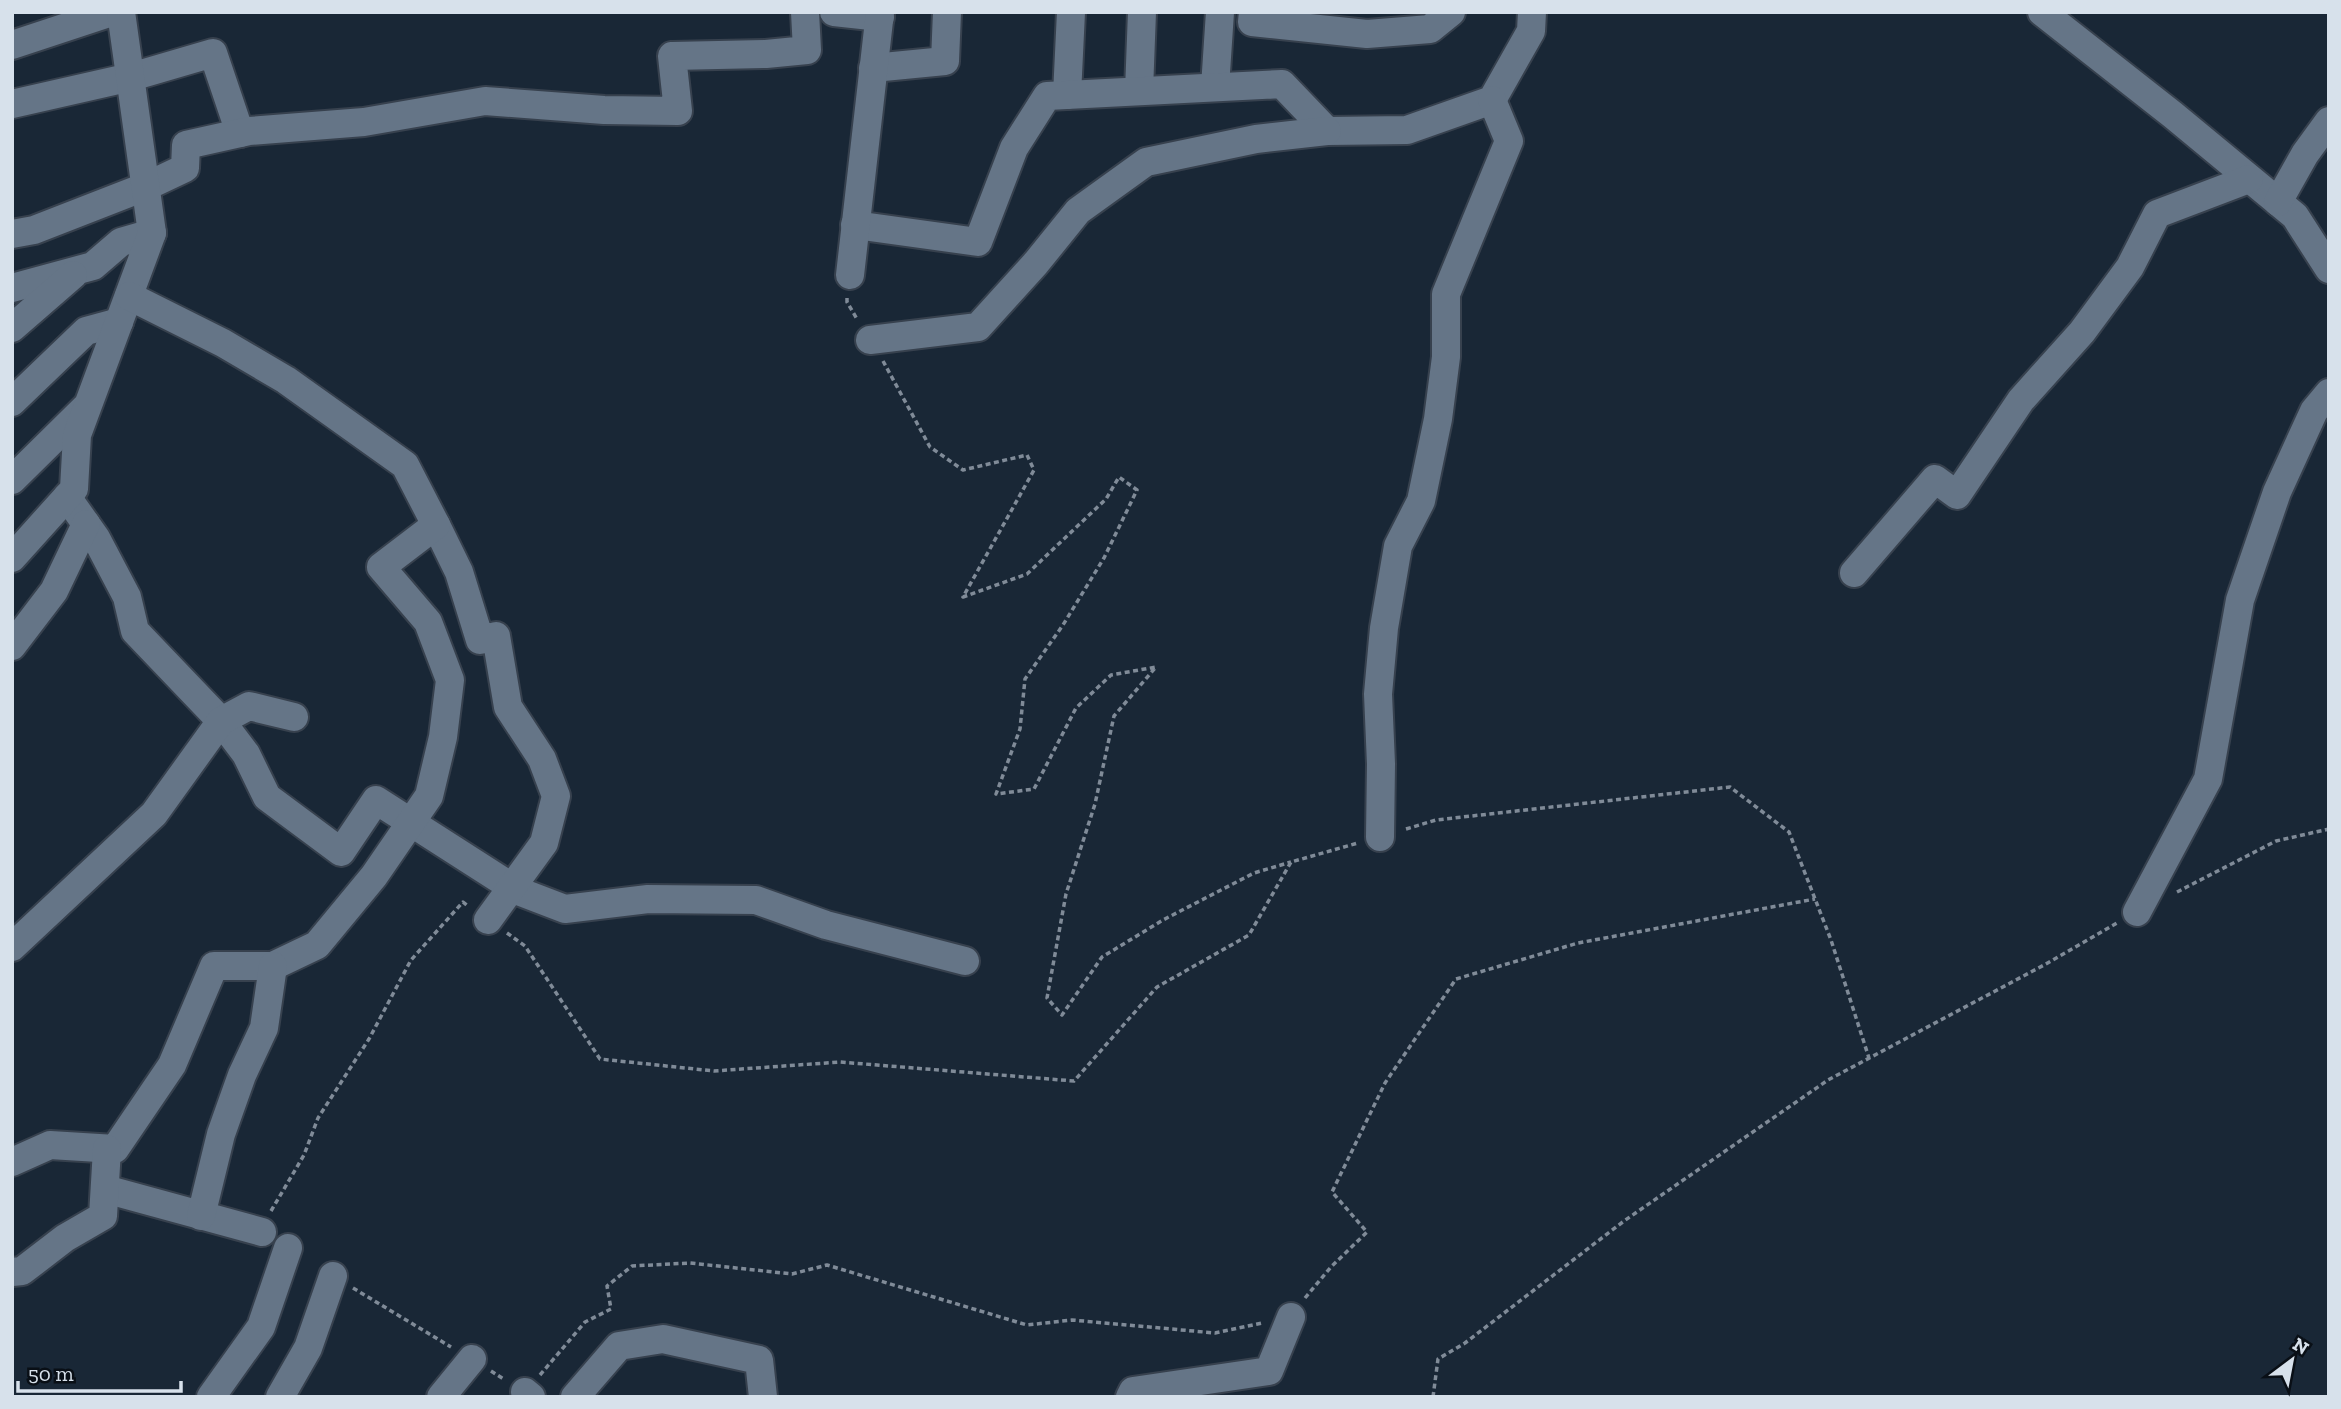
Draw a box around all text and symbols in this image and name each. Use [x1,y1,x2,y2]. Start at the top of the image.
north arrow [2257,1325,2327,1395]
text: N [2289,1332,2313,1360]
scale bar [18,1350,180,1394]
text: 50 m [28,1361,74,1386]

